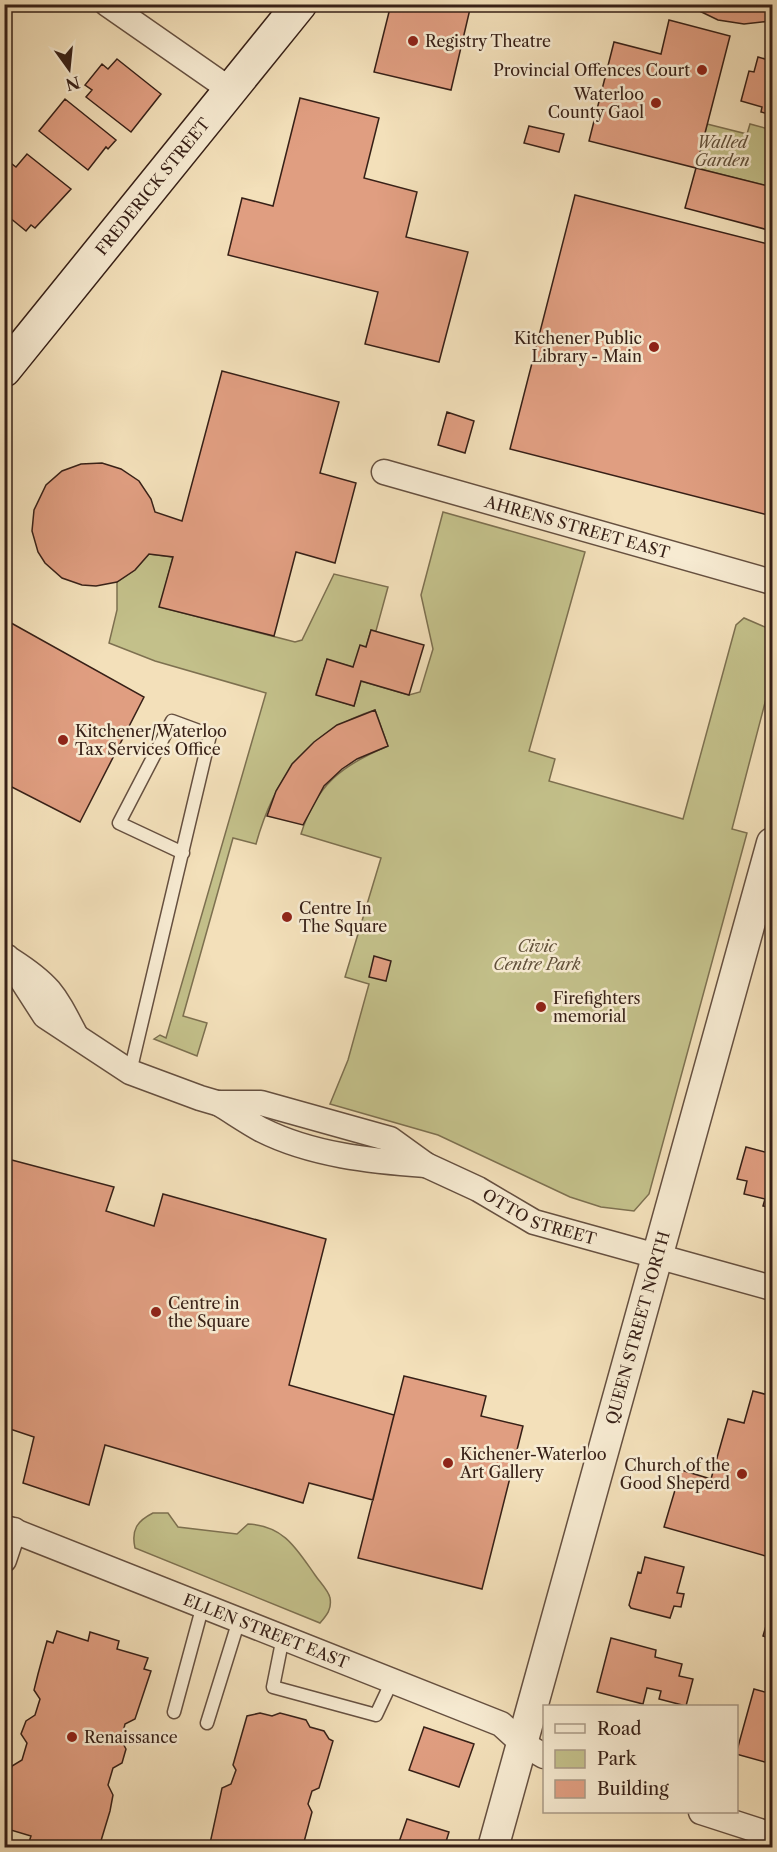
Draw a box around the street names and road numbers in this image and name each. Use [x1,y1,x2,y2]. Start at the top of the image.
street label: FREDERICK STREET [91,114,214,259]
street label: AHRENS STREET EAST [482,491,672,563]
street label: OTTO STREET [479,1184,598,1249]
street label: QUEEN STREET NORTH [601,1229,674,1427]
street label: ELLEN STREET EAST [181,1589,352,1673]

